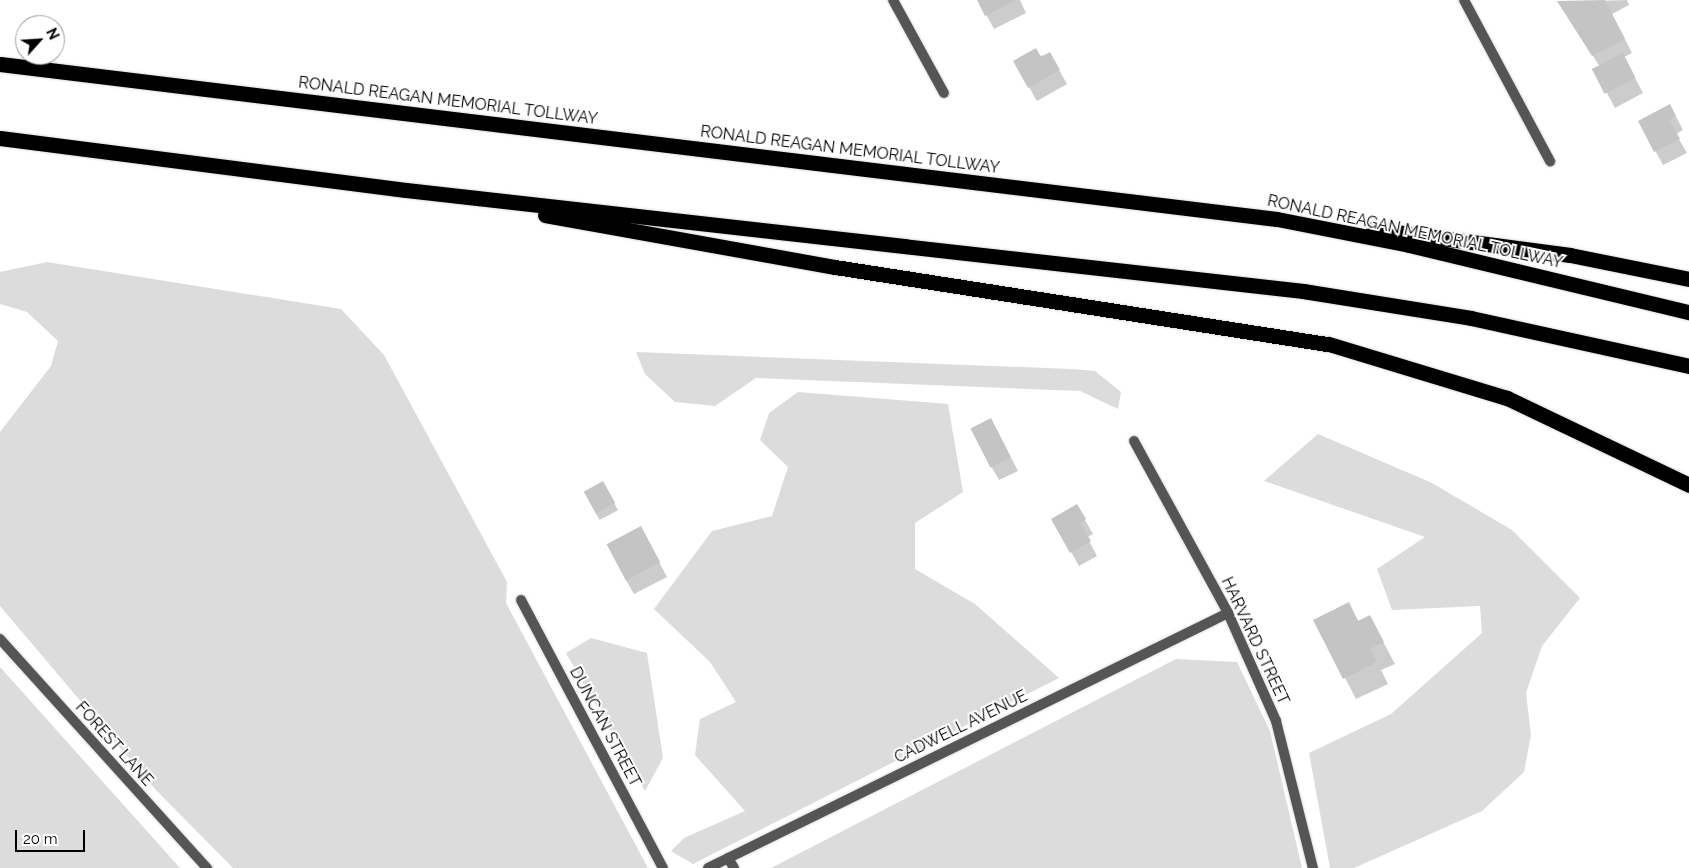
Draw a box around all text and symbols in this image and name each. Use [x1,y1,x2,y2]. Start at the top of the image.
north arrow [15,15,65,65]
text: N [43,26,62,42]
street label: RONALD REAGAN MEMORIAL TOLLWAY [297,73,599,129]
street label: RONALD REAGAN MEMORIAL TOLLWAY [699,122,1001,178]
street label: RONALD REAGAN MEMORIAL TOLLWAY [1265,191,1565,273]
street label: HARVARD STREET [1217,574,1293,708]
street label: DUNCAN STREET [565,664,645,790]
street label: CADWELL AVENUE [891,686,1031,768]
street label: FOREST LANE [71,698,157,790]
scale bar [18,820,88,852]
text: 20 m [23,830,58,848]

